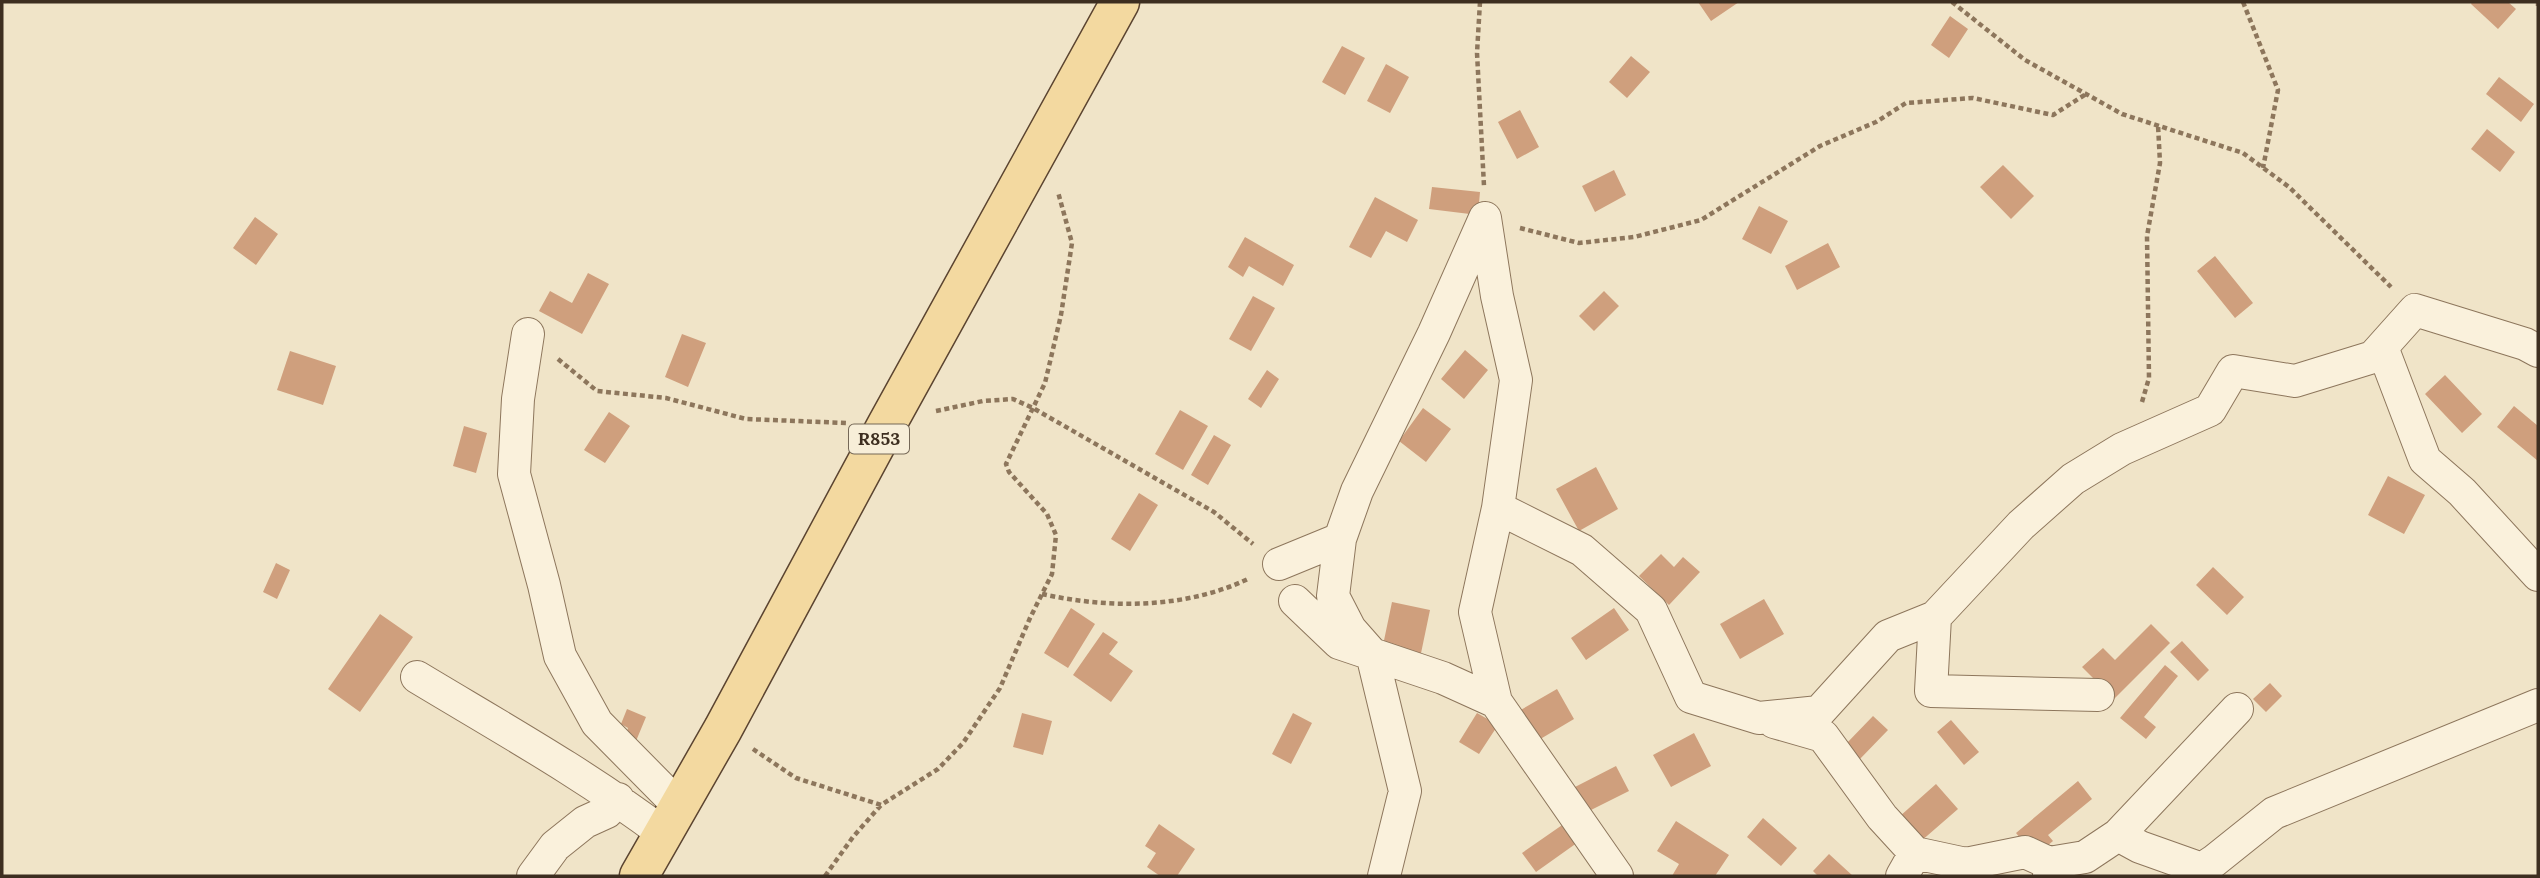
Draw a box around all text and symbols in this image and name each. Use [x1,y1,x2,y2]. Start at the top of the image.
road number: R853 [849,424,909,454]

